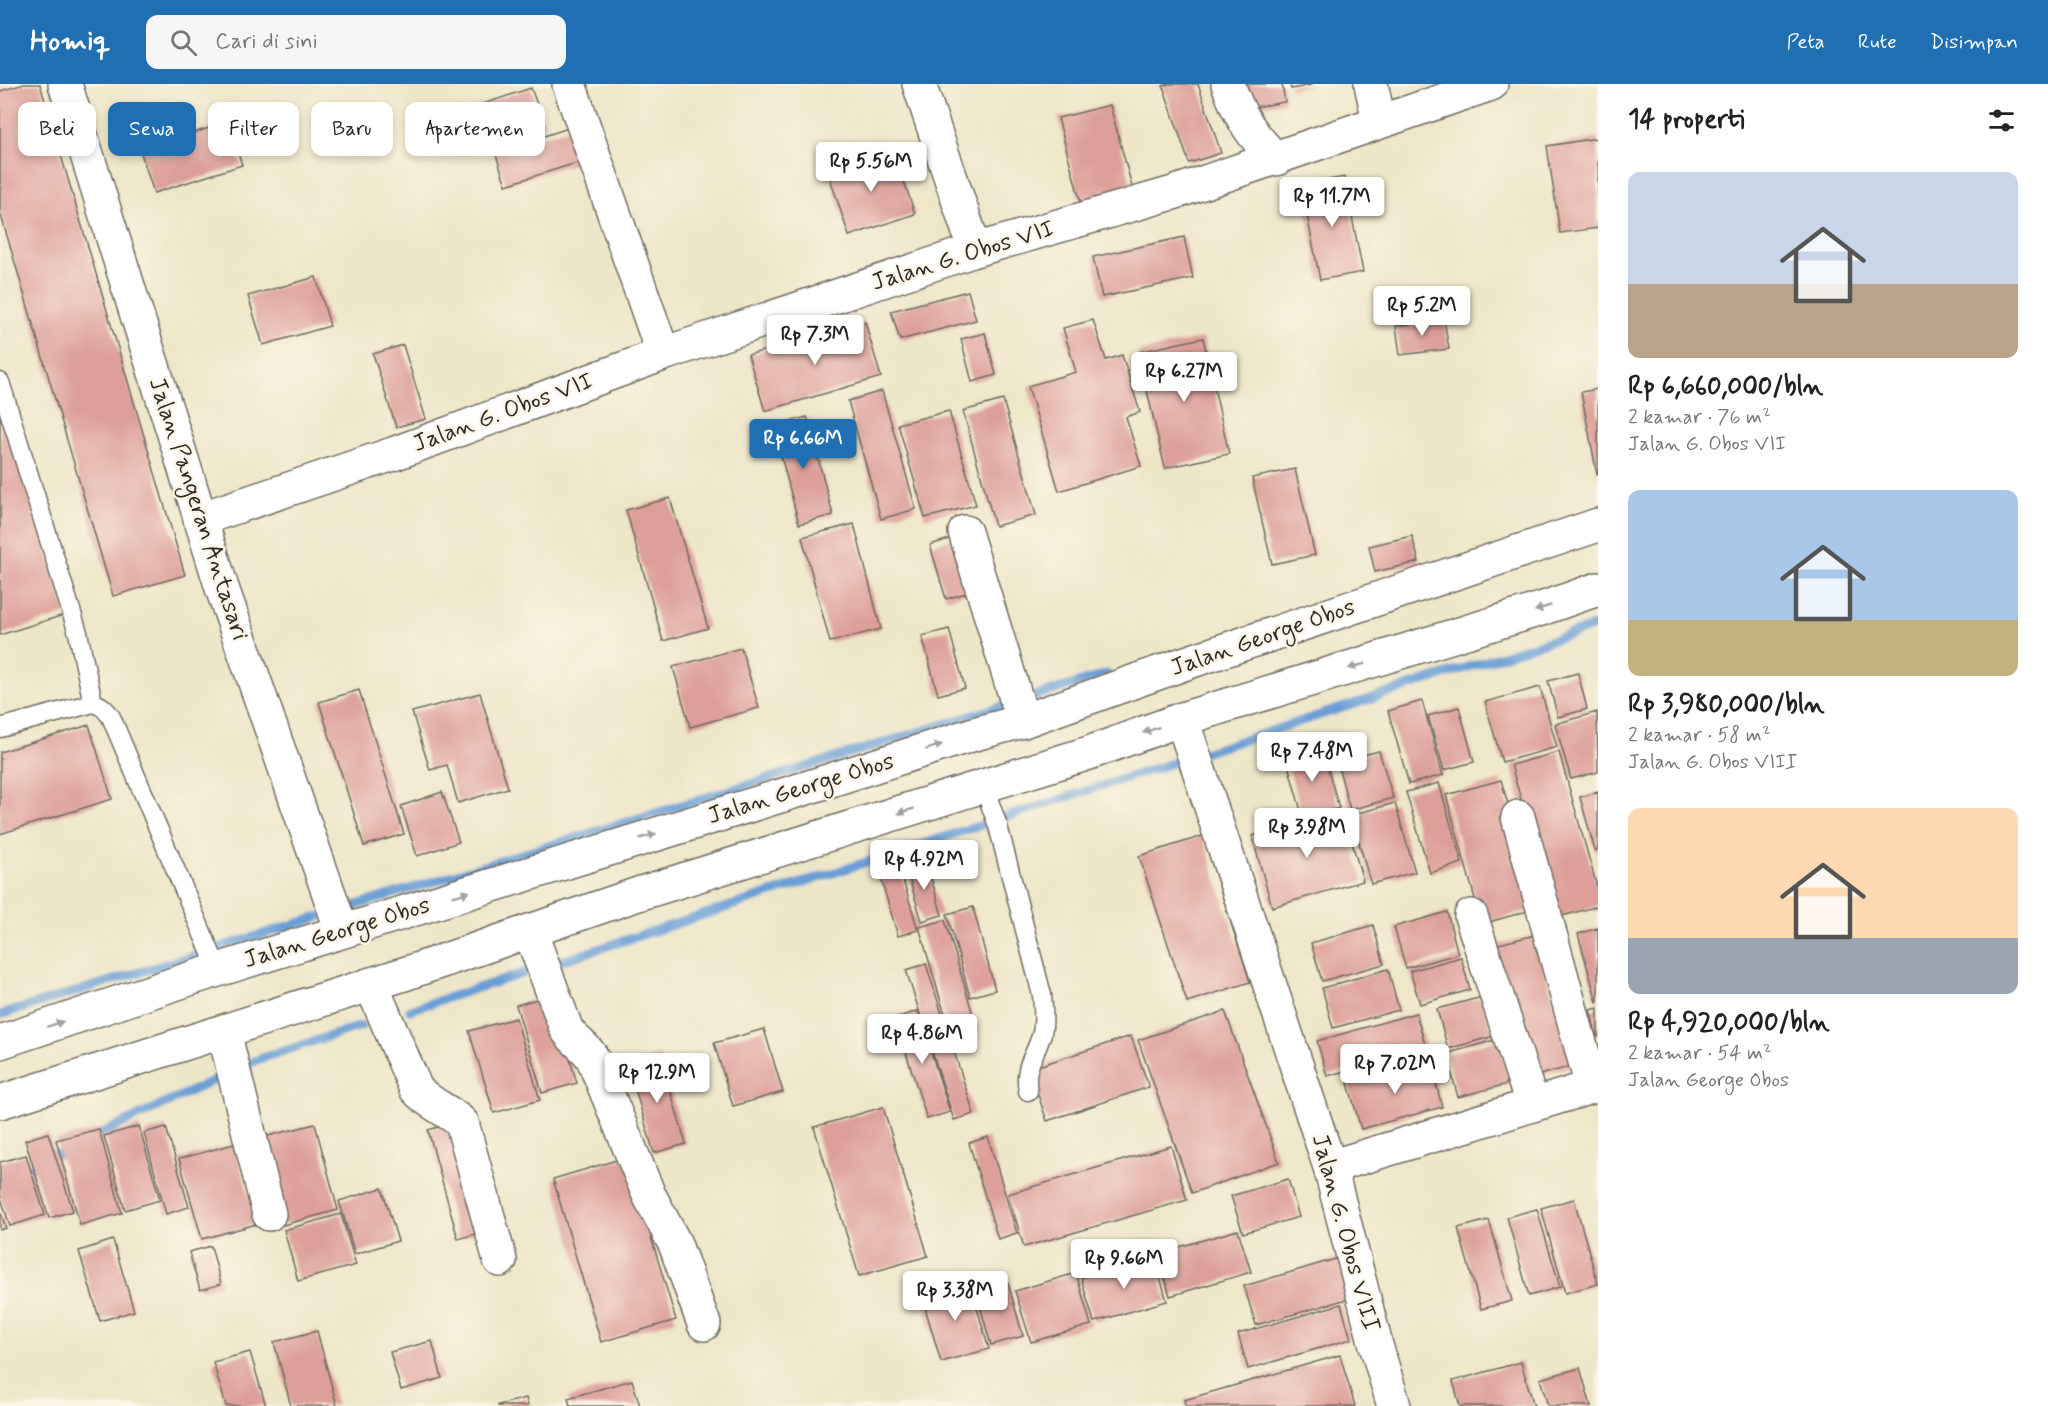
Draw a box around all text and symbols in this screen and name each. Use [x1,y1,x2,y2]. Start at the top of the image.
search box [146,15,566,69]
text: Homiq [30,24,110,61]
icon: search [167,26,200,59]
text: Cari di sini [215,28,318,56]
text: Peta [1787,28,1825,56]
text: Rute [1858,28,1897,56]
text: Disimpan [1930,28,2018,56]
chip: Beli [18,102,96,156]
chip: Sewa [108,102,196,156]
chip: Filter [208,102,299,156]
chip: Baru [311,102,393,156]
chip: Apartemen [405,102,545,156]
text: 14 properti [1628,103,1744,137]
icon: filters [1985,104,2018,137]
pin: Rp 5.56M [809,142,933,193]
text: Rp 5.56M [830,148,912,175]
pin: Rp 11.7M [1270,177,1394,228]
text: Rp 11.7M [1293,183,1371,210]
icon: home [1769,211,1877,319]
street label: Jalan G. Obos VII [868,213,1058,299]
pin: Rp 5.2M [1367,286,1477,337]
text: Rp 5.2M [1387,292,1457,319]
pin: Rp 7.3M [760,315,870,366]
text: Rp 7.3M [781,321,849,348]
pin: Rp 6.27M [1122,352,1246,403]
text: Rp 6.27M [1145,358,1223,385]
street label: Jalan G. Obos VII [409,366,597,460]
text: Rp 6,660,000/bln [1628,370,1823,404]
street label: Jalan Pangeran Antasari [139,374,255,645]
text: 2 kamar · 76 m² [1628,404,1771,431]
pin: Rp 6.66M [741,419,865,470]
text: Rp 6.66M [763,425,843,452]
text: Jalan G. Obos VII [1628,431,1786,458]
icon: home [1769,529,1877,637]
street label: Jalan George Obos [1167,592,1360,686]
one-way arrow [1534,603,1552,613]
one-way arrow [1348,662,1366,671]
text: Rp 3,980,000/bln [1628,688,1825,722]
text: 2 kamar · 58 m² [1628,722,1771,749]
one-way arrow [1141,726,1159,736]
pin: Rp 7.48M [1250,732,1374,783]
text: Rp 7.48M [1271,738,1353,765]
one-way arrow [925,742,943,751]
street label: Jalan George Obos [704,746,899,834]
text: Jalan G. Obos VIII [1628,749,1797,776]
one-way arrow [897,807,915,816]
pin: Rp 3.98M [1245,808,1369,859]
text: Rp 3.98M [1268,814,1346,841]
one-way arrow [639,831,657,840]
pin: Rp 4.92M [862,840,986,891]
text: Rp 4.92M [884,846,964,873]
icon: home [1769,847,1877,955]
one-way arrow [452,889,470,898]
street label: Jalan George Obos [240,890,435,978]
text: Rp 4,920,000/bln [1628,1006,1829,1040]
pin: Rp 4.86M [860,1014,984,1065]
one-way arrow [47,1018,65,1028]
text: Rp 4.86M [881,1020,963,1047]
text: 2 kamar · 54 m² [1628,1040,1772,1067]
pin: Rp 7.02M [1333,1044,1457,1095]
text: Rp 7.02M [1354,1050,1436,1077]
pin: Rp 12.9M [595,1053,719,1104]
text: Rp 12.9M [619,1059,695,1086]
text: Jalan George Obos [1628,1067,1789,1094]
street label: Jalan G. Obos VIII [1304,1131,1386,1335]
pin: Rp 9.66M [1062,1239,1186,1290]
text: Rp 9.66M [1085,1245,1163,1272]
pin: Rp 3.38M [893,1271,1017,1322]
text: Rp 3.38M [917,1277,993,1304]

